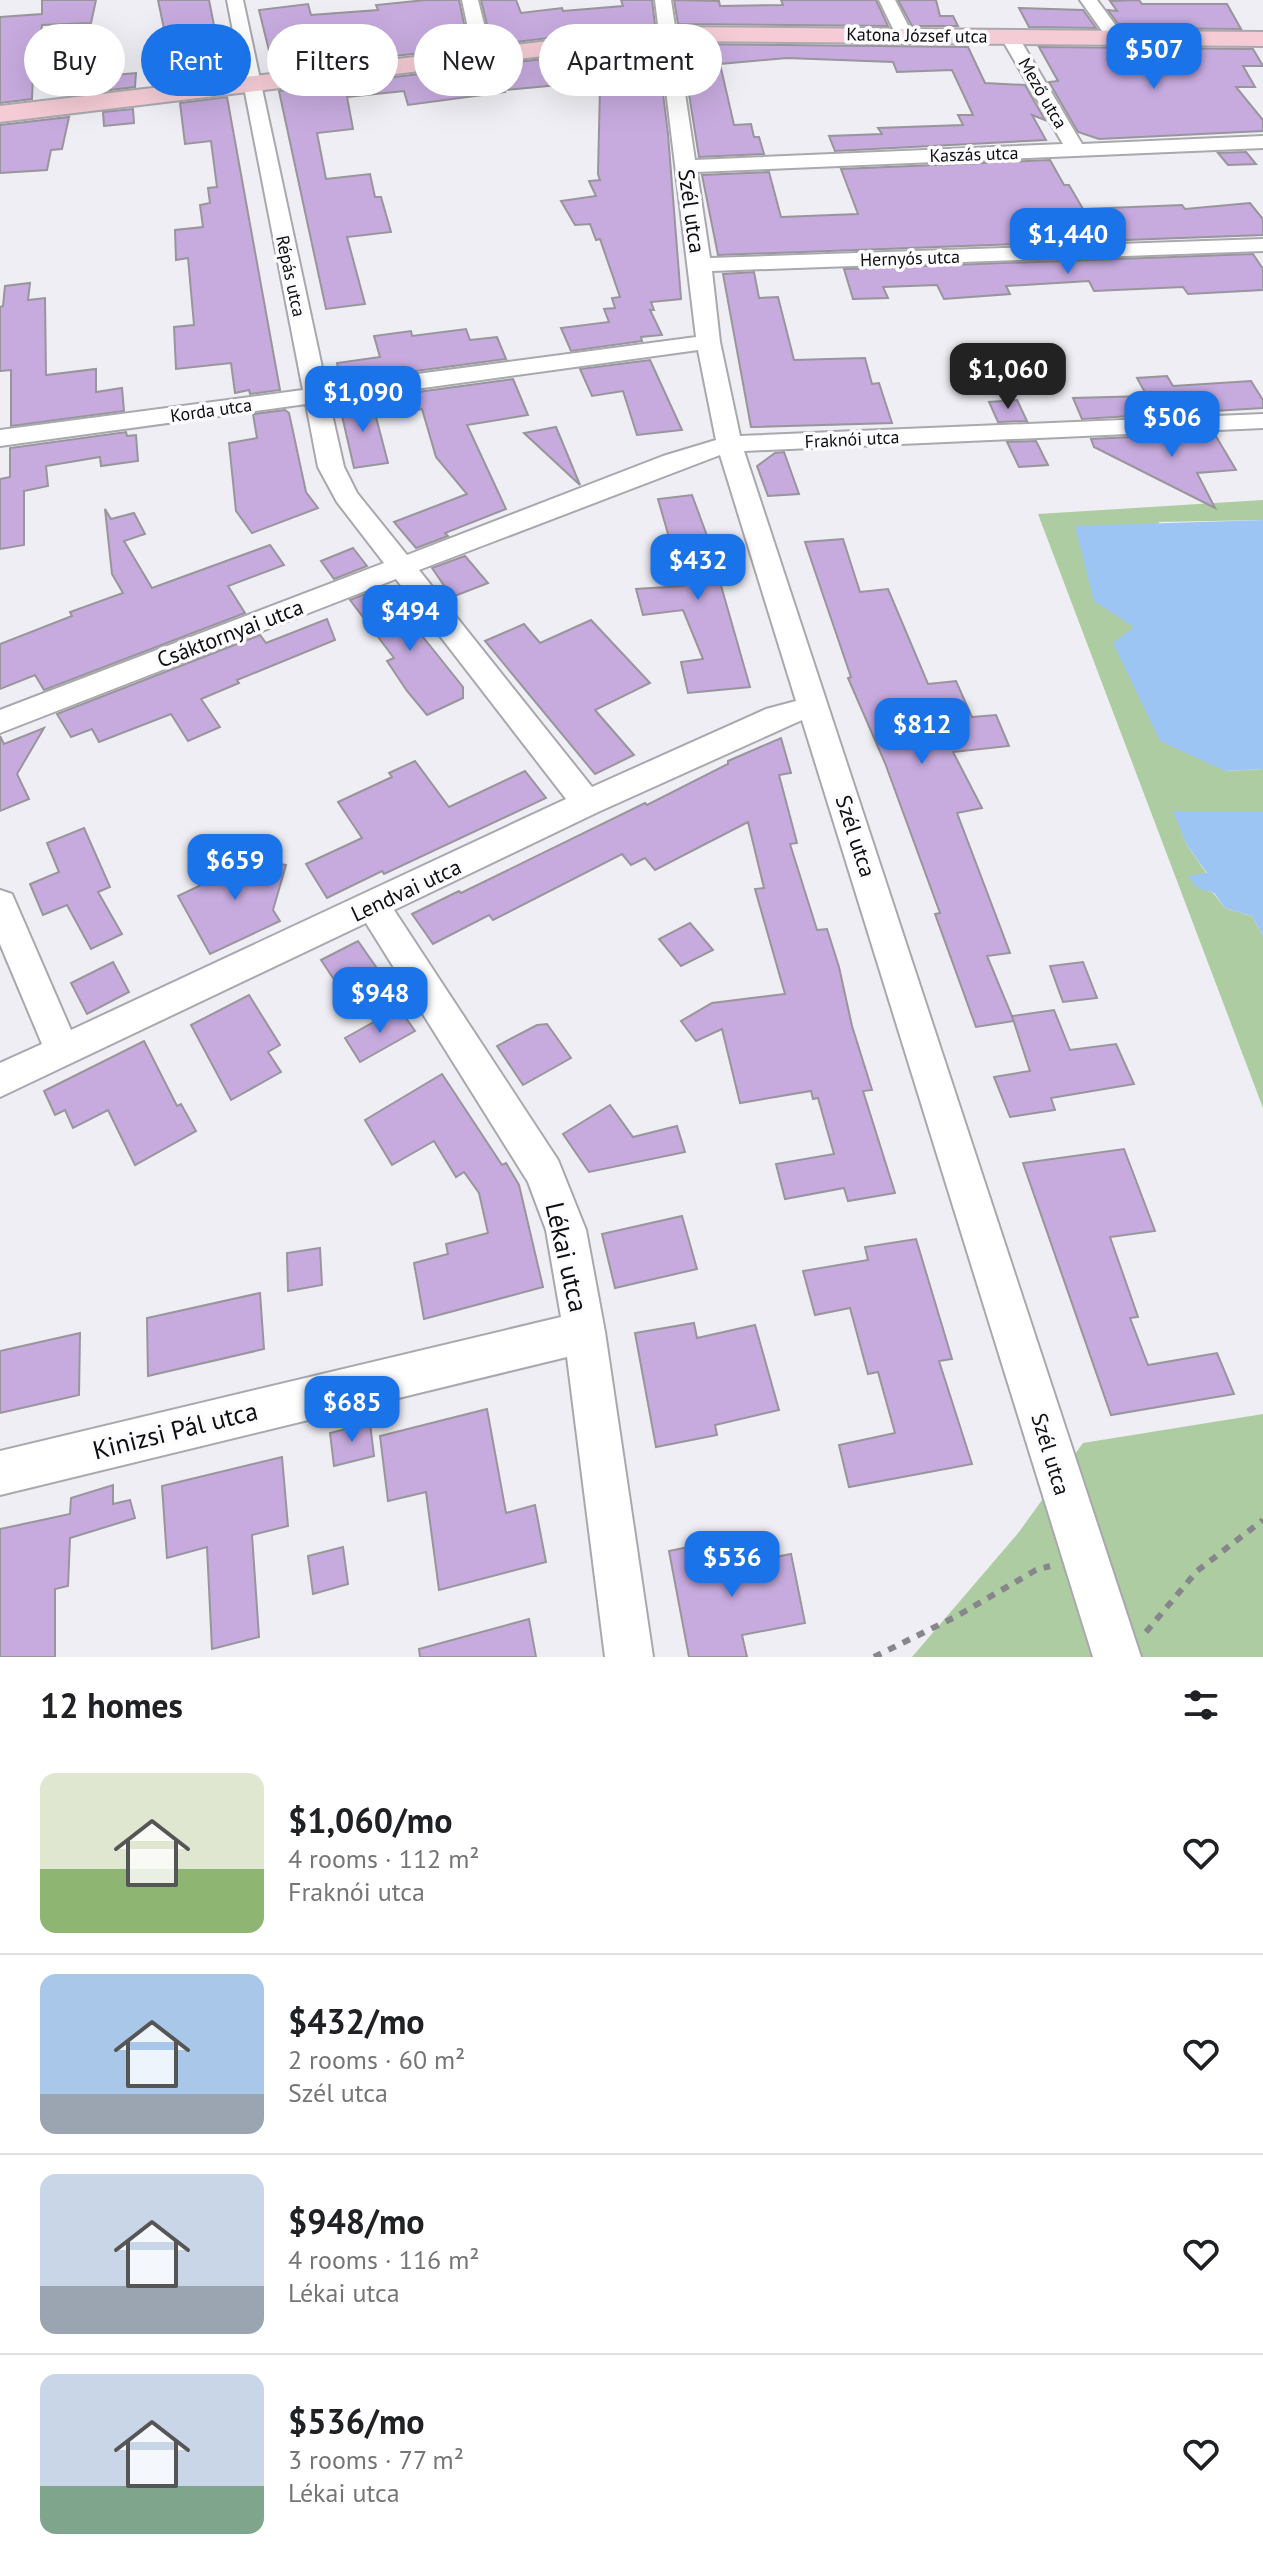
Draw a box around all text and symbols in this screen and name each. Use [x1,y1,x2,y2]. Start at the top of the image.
street label: Katona József utca [846,22,988,48]
pin: $507 [1107,23,1201,91]
chip: Buy [24,24,125,96]
chip: Rent [141,24,251,96]
chip: Filters [267,24,398,96]
chip: New [414,24,523,96]
chip: Apartment [539,24,722,96]
text: $507 [1125,32,1183,65]
street label: Mező utca [1014,53,1072,133]
street label: Kaszás utca [929,141,1019,167]
street label: Szél utca [672,167,712,255]
pin: $1,440 [1003,208,1133,276]
text: $1,440 [1028,217,1108,250]
street label: Répás utca [271,233,311,319]
street label: Hernyós utca [860,245,960,271]
pin: $1,060 [943,343,1073,411]
text: $1,060 [968,352,1048,385]
pin: $1,090 [298,366,428,434]
text: $1,090 [323,375,403,408]
pin: $506 [1125,391,1219,459]
street label: Korda utca [169,393,253,427]
text: $506 [1143,400,1201,433]
street label: Fraknói utca [804,425,900,453]
pin: $432 [651,534,745,602]
text: $432 [669,543,727,576]
pin: $494 [363,585,457,653]
street label: Csáktornyai utca [153,592,307,674]
text: $494 [381,594,439,627]
pin: $812 [875,698,969,766]
text: $812 [893,707,951,740]
street label: Szél utca [830,791,882,881]
pin: $659 [188,834,282,902]
text: $659 [206,843,264,876]
street label: Lendvai utca [346,852,466,928]
pin: $948 [333,967,427,1035]
text: $948 [351,976,409,1009]
street label: Lékai utca [538,1199,596,1315]
pin: $685 [305,1376,399,1444]
text: $685 [323,1385,381,1418]
street label: Kinizsi Pál utca [89,1394,261,1466]
street label: Szél utca [1025,1409,1077,1499]
pin: $536 [685,1531,779,1599]
text: $536 [703,1540,761,1573]
text: 12 homes [40,1683,183,1727]
icon: filters [1179,1683,1223,1727]
text: $1,060/mo [288,1798,452,1842]
icon: home [104,1805,200,1901]
icon: heart [1179,1831,1223,1875]
text: 4 rooms · 112 m² [288,1842,480,1875]
text: Fraknói utca [288,1875,425,1908]
text: $432/mo [288,1999,425,2043]
icon: home [104,2006,200,2102]
icon: heart [1179,2032,1223,2076]
text: 2 rooms · 60 m² [288,2043,465,2076]
text: Szél utca [288,2076,388,2109]
text: $948/mo [288,2199,425,2243]
icon: home [104,2206,200,2302]
icon: heart [1179,2232,1223,2276]
text: 4 rooms · 116 m² [288,2243,480,2276]
text: Lékai utca [288,2276,400,2309]
text: $536/mo [288,2399,425,2443]
icon: home [104,2406,200,2502]
icon: heart [1179,2432,1223,2476]
text: 3 rooms · 77 m² [288,2443,464,2476]
text: Lékai utca [288,2476,400,2509]

